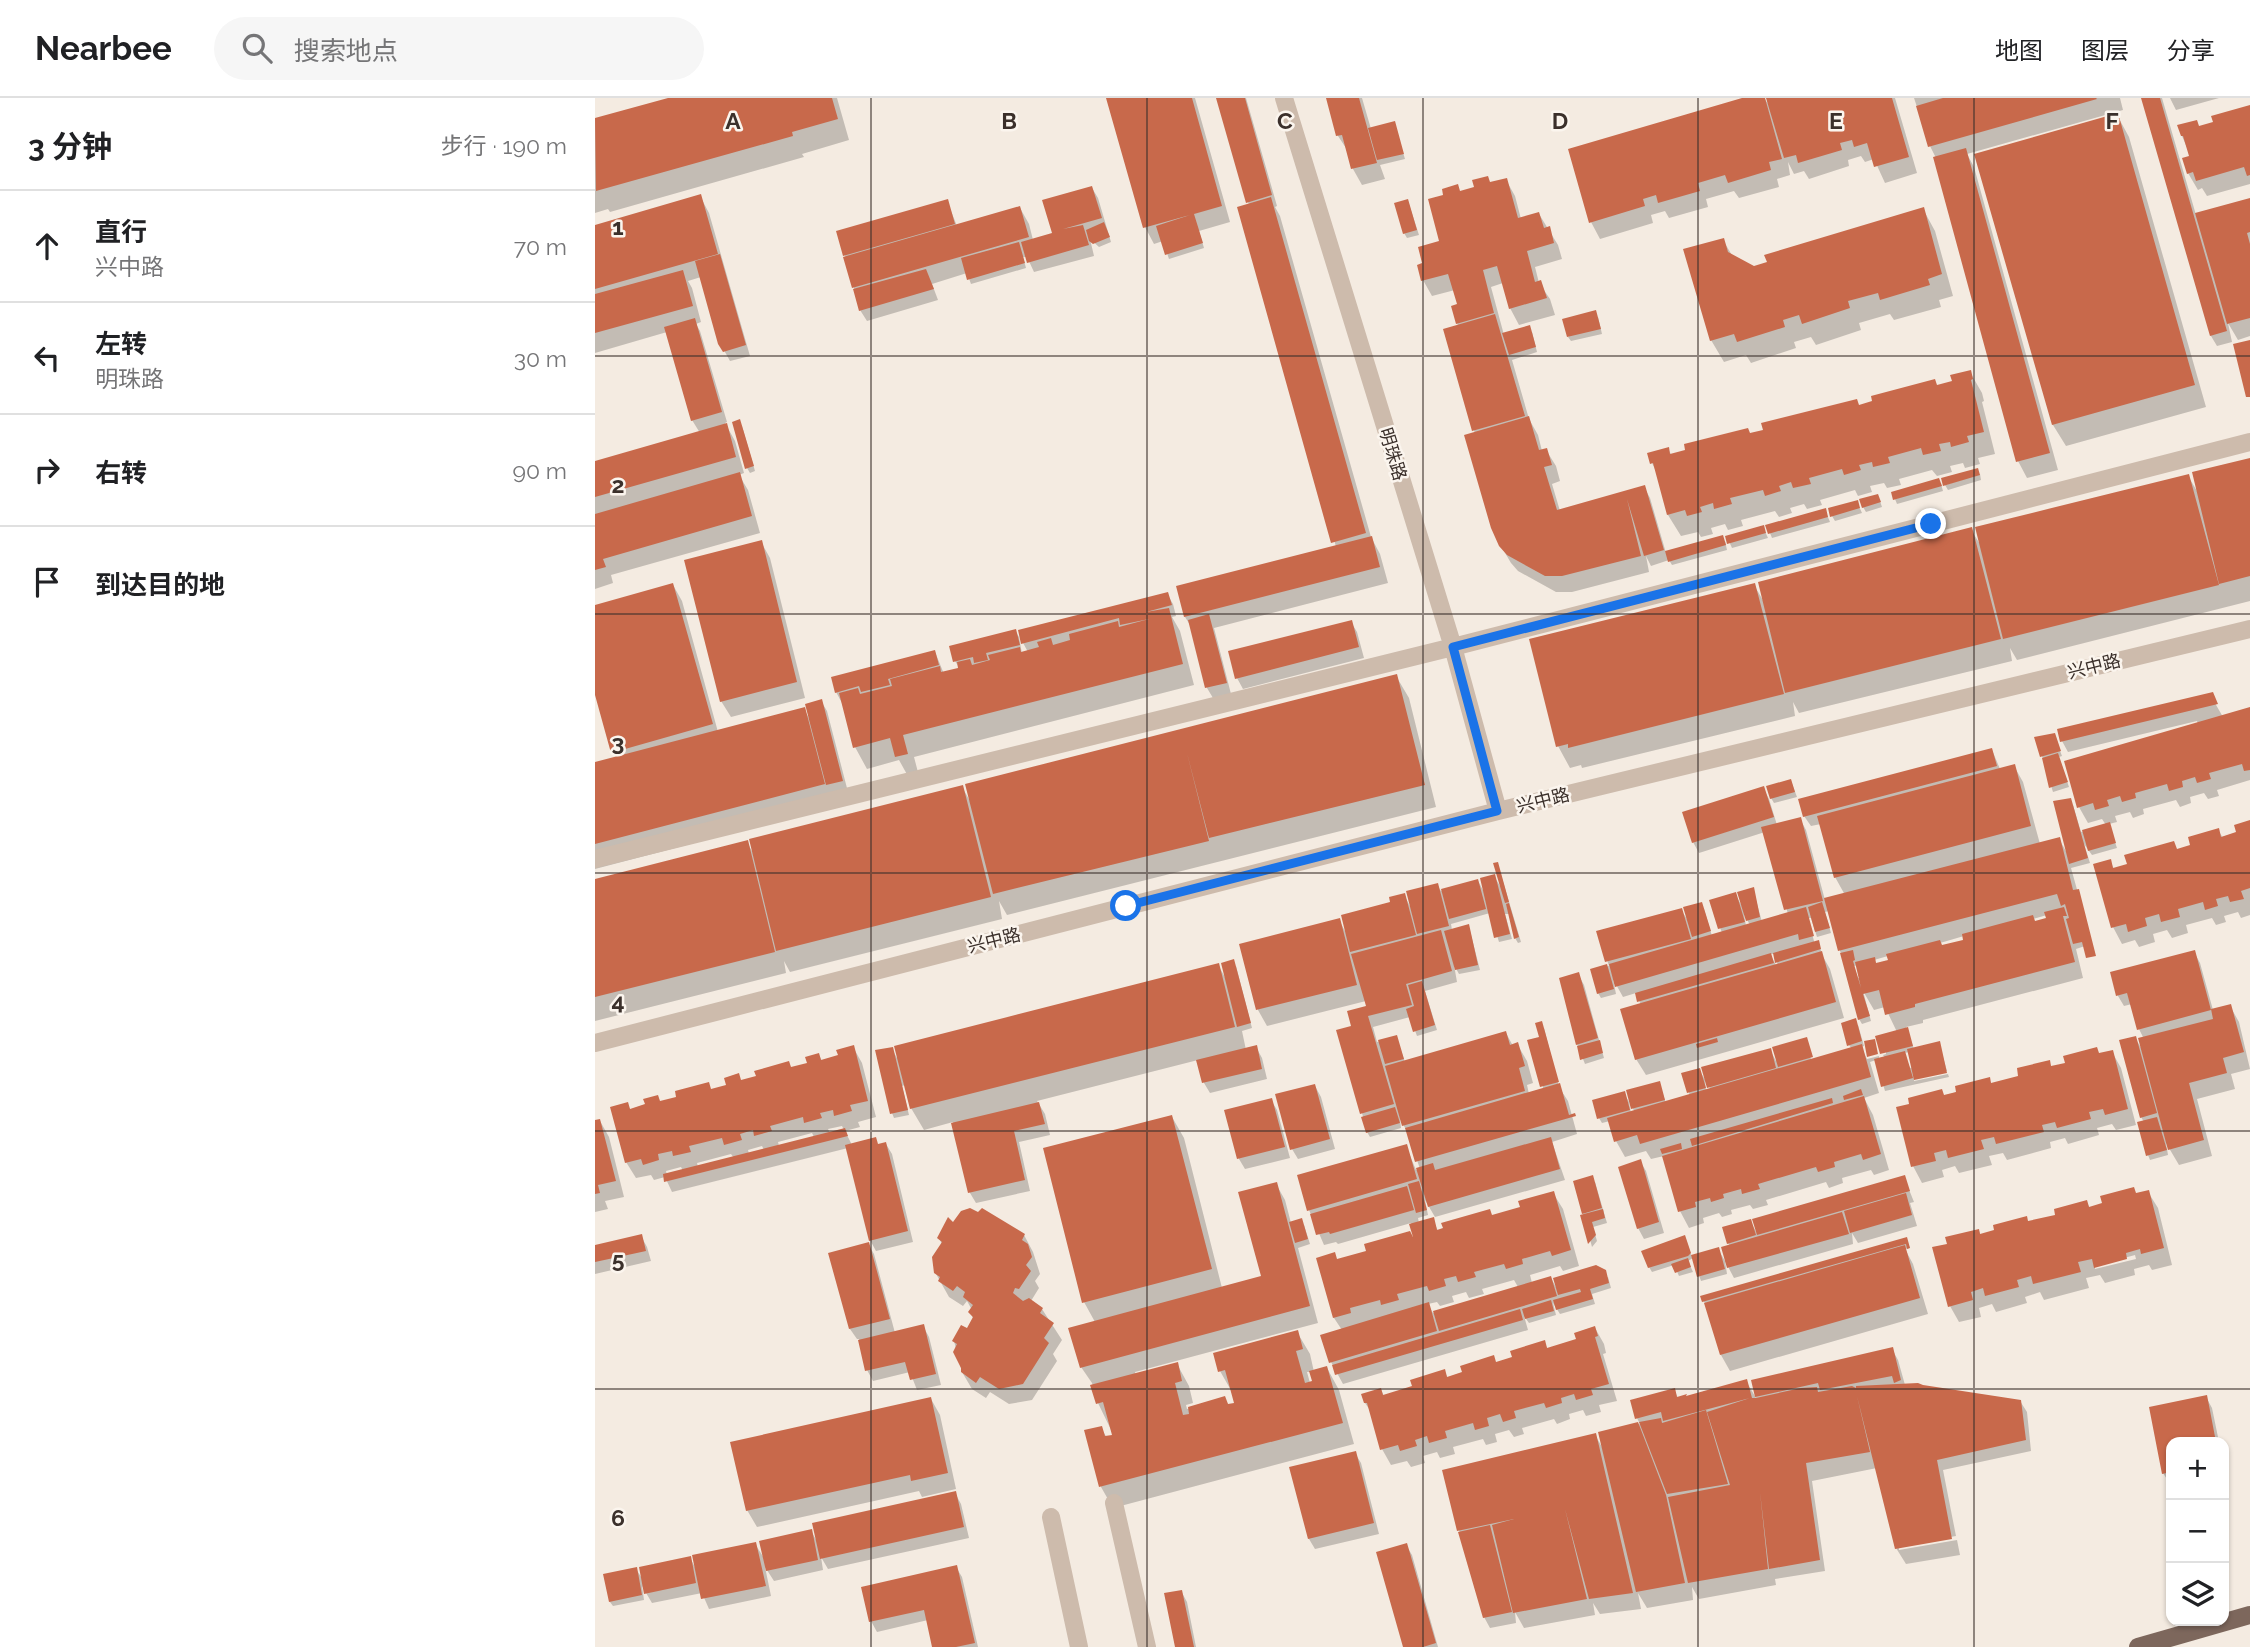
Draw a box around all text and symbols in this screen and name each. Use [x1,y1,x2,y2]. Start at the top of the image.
search box [214,17,704,80]
text: Nearbee [35,29,172,68]
icon: search [238,29,276,67]
text: 搜索地点 [294,36,398,66]
text: 地图 [1995,36,2043,65]
text: 图层 [2081,36,2129,65]
text: 分享 [2167,36,2215,65]
text: A [725,107,741,134]
text: B [1001,107,1017,134]
text: C [1277,107,1293,134]
text: D [1552,107,1568,134]
text: E [1829,107,1843,134]
text: F [2105,107,2119,134]
text: 3 分钟 [28,129,112,164]
text: 步行 · 190 m [441,132,567,159]
text: 1 [612,213,624,240]
text: 直行 [95,217,147,247]
icon: ahead [28,227,66,265]
text: 70 m [514,233,567,260]
text: 兴中路 [95,253,164,280]
text: 左转 [95,329,147,359]
icon: left [28,339,66,377]
text: 30 m [514,345,567,372]
text: 明珠路 [95,365,164,392]
street label: 明珠路 [1375,425,1411,483]
icon: right [28,451,66,489]
text: 90 m [512,457,567,484]
text: 右转 [95,458,147,488]
text: 2 [612,471,624,498]
route end [1915,508,1946,539]
icon: arrive [28,563,66,601]
text: 到达目的地 [95,570,225,600]
street label: 兴中路 [2065,649,2123,683]
text: 3 [612,729,624,756]
street label: 兴中路 [1514,783,1572,817]
route start [1110,890,1141,921]
street label: 兴中路 [965,923,1023,957]
text: 4 [611,988,625,1015]
text: 5 [612,1246,625,1273]
map controls [2166,1437,2229,1626]
button: + [2166,1437,2229,1500]
button: − [2166,1500,2229,1563]
text: 6 [611,1504,625,1531]
button: layers [2166,1563,2229,1626]

